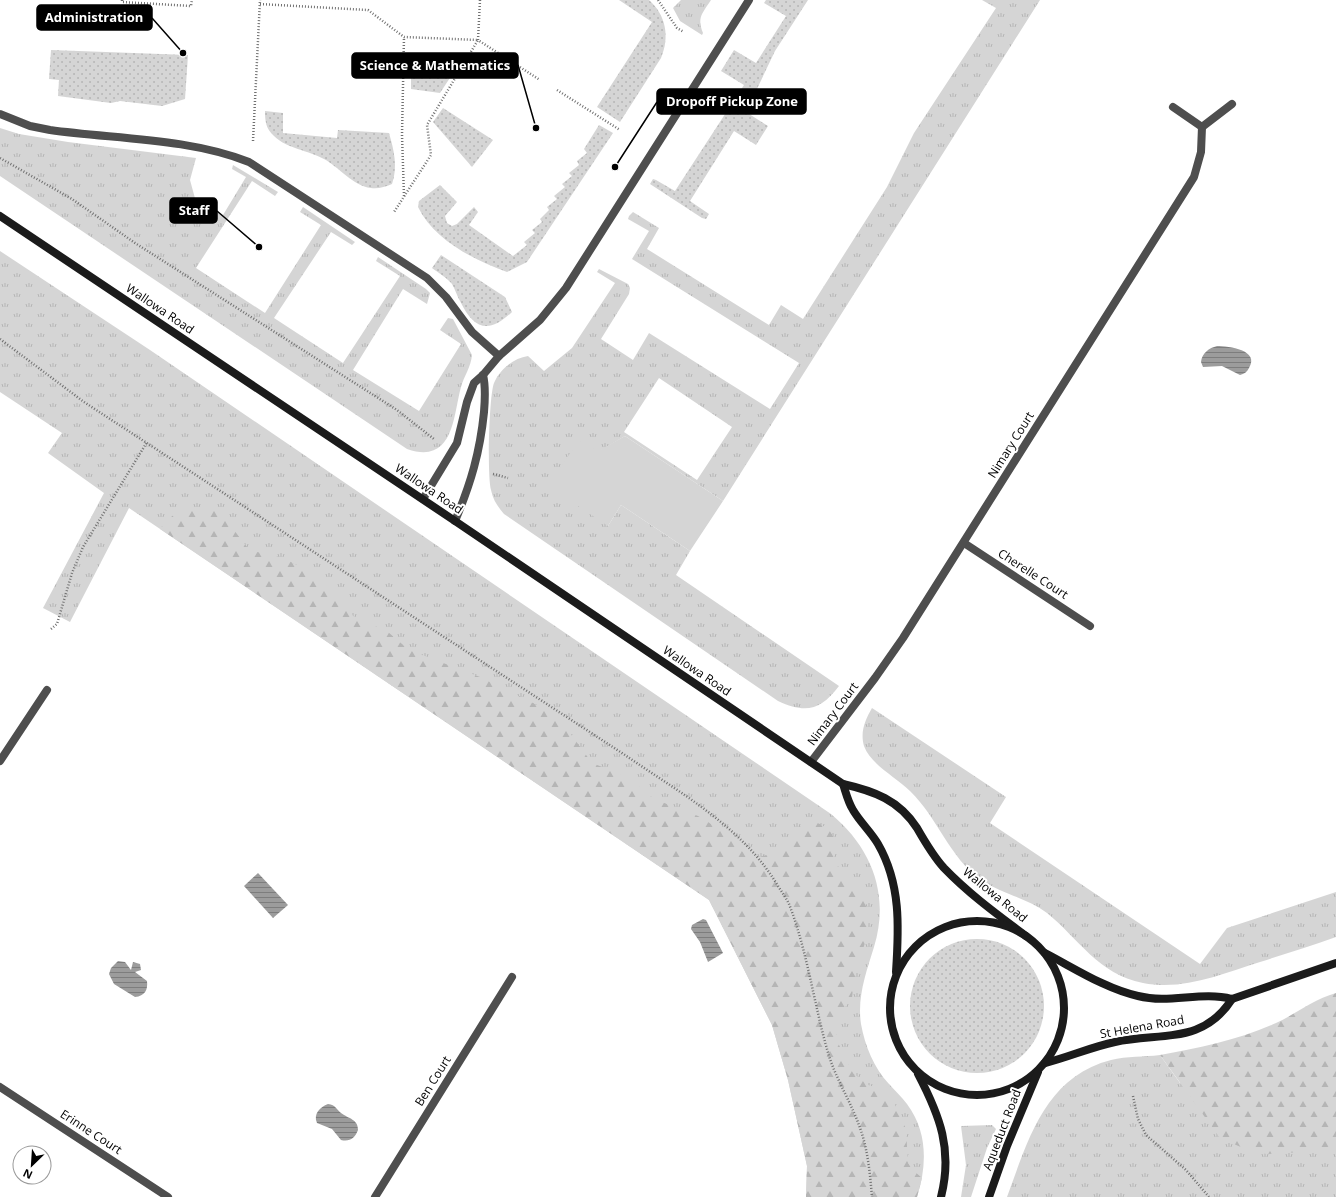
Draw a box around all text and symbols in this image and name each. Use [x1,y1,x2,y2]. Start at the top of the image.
callout: Administration [37,5,152,30]
text: Administration [45,8,143,26]
callout: Science & Mathematics [352,53,518,78]
text: Science & Mathematics [360,56,510,74]
callout: Dropoff Pickup Zone [657,89,806,114]
text: Dropoff Pickup Zone [666,92,798,110]
callout: Staff [170,198,217,223]
text: Staff [179,201,210,219]
street label: Wallowa Road [123,280,198,338]
street label: Nimary Court [983,408,1038,481]
street label: Wallowa Road [392,460,467,518]
street label: Cherelle Court [995,545,1072,603]
street label: Wallowa Road [660,642,735,700]
street label: Nimary Court [803,679,862,749]
street label: Wallowa Road [959,863,1031,926]
street label: St Helena Road [1099,1011,1185,1042]
street label: Ben Court [410,1052,455,1109]
street label: Aqueduct Road [978,1087,1025,1173]
street label: Erinne Court [57,1105,125,1158]
north arrow [12,1145,52,1185]
text: N [20,1166,35,1183]

